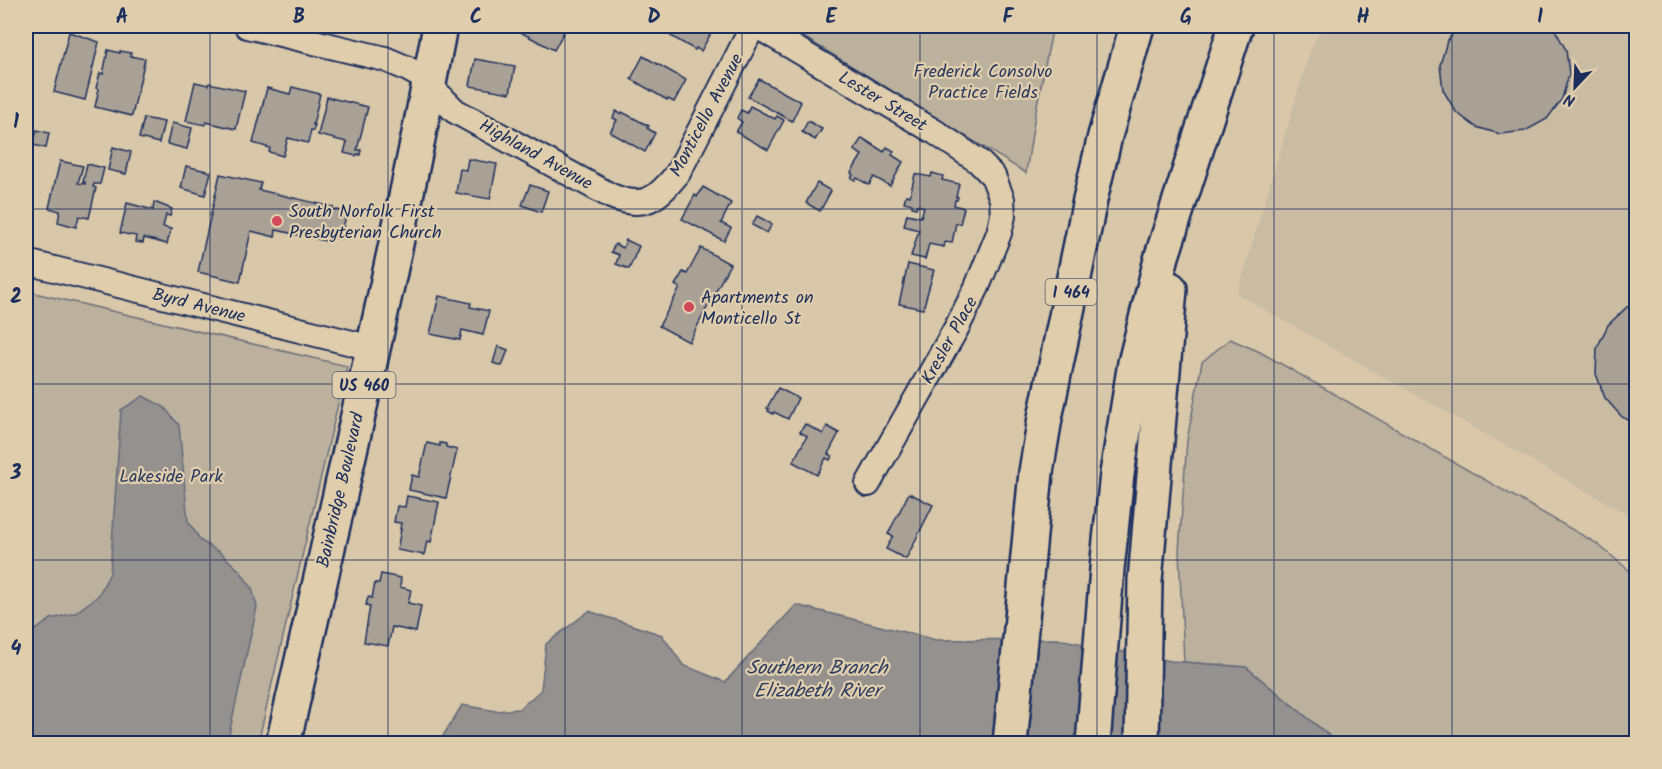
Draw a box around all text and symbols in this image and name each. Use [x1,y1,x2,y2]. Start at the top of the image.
text: A [116,2,128,34]
text: B [293,2,305,34]
text: C [470,2,482,34]
text: D [647,2,661,34]
text: E [825,2,837,34]
text: F [1003,2,1015,34]
text: G [1180,2,1192,34]
text: H [1356,2,1370,34]
text: I [1537,2,1543,34]
street label: Monticello Avenue [662,49,752,183]
north arrow [1545,57,1605,117]
park label: Frederick Consolvo Practice Fields [914,58,1052,108]
street label: Lester Street [832,64,933,141]
text: N [1560,86,1579,113]
text: 1 [13,107,19,139]
street label: Highland Avenue [473,112,597,199]
place label: South Norfolk First Presbyterian Church [289,198,442,248]
marker: South Norfolk First Presbyterian Church [270,214,284,228]
road number: I 464 [1046,279,1096,305]
street label: Byrd Avenue [149,281,248,332]
text: 2 [10,282,22,314]
place label: Apartments on Monticello St [701,284,814,334]
street label: Kresler Place [914,291,986,390]
marker: Apartments on Monticello St [682,300,696,314]
road number: US 460 [332,372,395,398]
street label: Bainbridge Boulevard [310,409,374,571]
text: 3 [10,458,22,490]
park label: Lakeside Park [119,463,223,492]
text: 4 [11,634,22,666]
water label: Southern Branch Elizabeth River [746,653,890,708]

